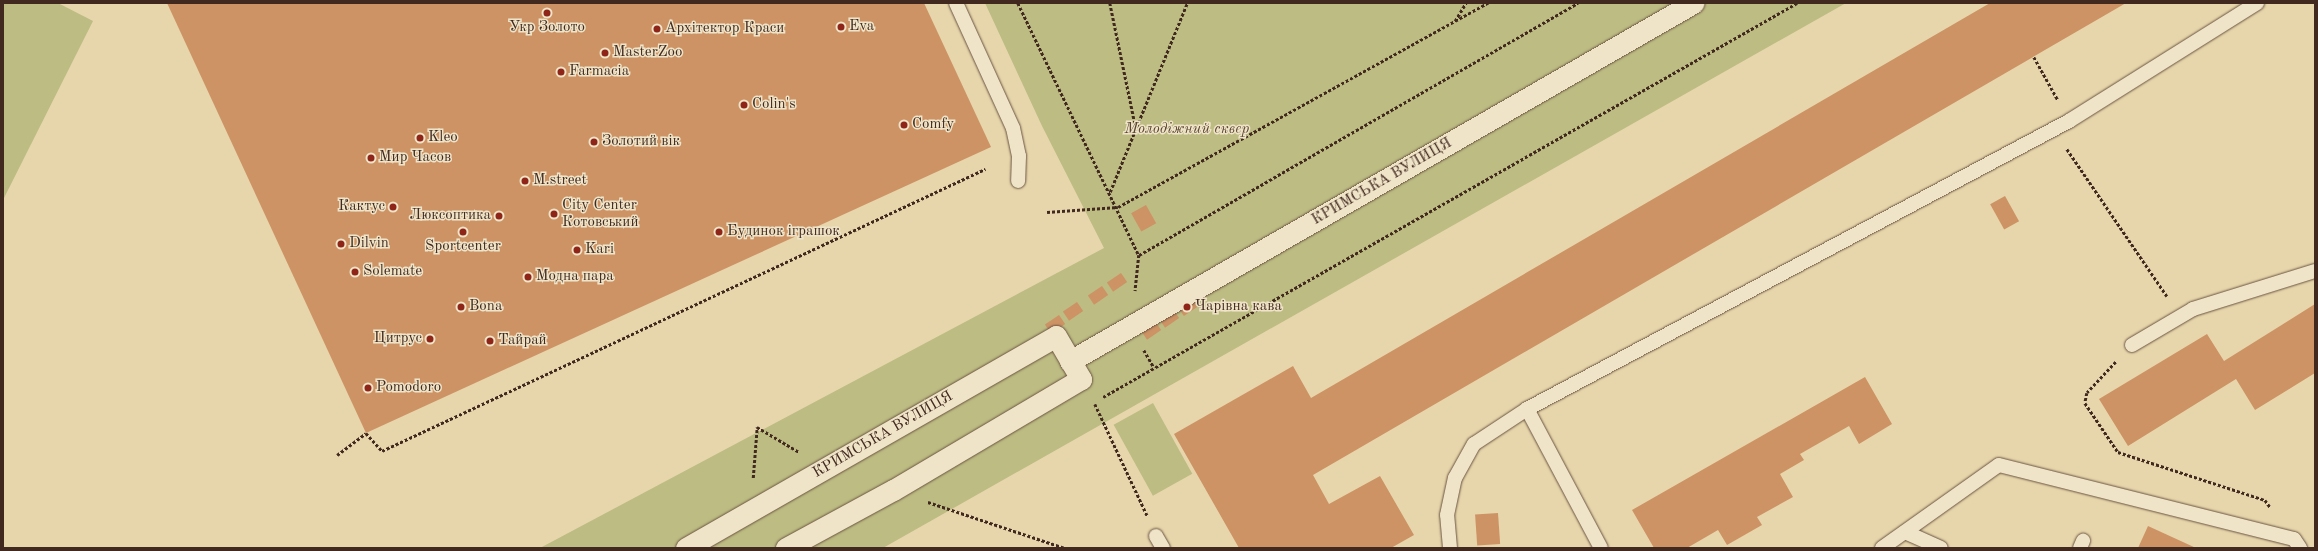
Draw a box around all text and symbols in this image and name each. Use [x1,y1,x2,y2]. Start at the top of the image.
marker: Укр Золото [542,8,552,18]
place label: Eva [849,18,874,36]
place label: Укр Золото [509,19,585,37]
place label: Архітектор Краси [665,20,784,38]
marker: Eva [836,22,846,32]
marker: Архітектор Краси [652,24,662,34]
place label: MasterZoo [613,44,682,62]
marker: MasterZoo [600,48,610,58]
place label: Farmacia [569,63,629,81]
marker: Farmacia [556,67,566,77]
place label: Colin's [752,96,796,114]
marker: Colin's [739,100,749,110]
place label: Comfy [912,116,954,134]
marker: Comfy [899,120,909,130]
park label: Молодіжний сквер [1125,121,1249,139]
place label: Kleo [428,129,458,147]
marker: Kleo [415,133,425,143]
place label: Золотий вік [602,133,680,151]
street label: КРИМСЬКА ВУЛИЦЯ [1309,135,1455,229]
marker: Золотий вік [589,137,599,147]
place label: Мир Часов [379,149,451,167]
marker: Мир Часов [366,153,376,163]
place label: M.street [533,172,587,190]
marker: M.street [520,176,530,186]
place label: City Center Котовський [562,196,638,231]
place label: Кактус [338,198,385,216]
marker: Кактус [388,202,398,212]
place label: Люксоптика [410,207,491,225]
marker: City Center Котовський [549,209,559,219]
marker: Люксоптика [494,211,504,221]
place label: Будинок іграшок [727,223,840,241]
marker: Sportcenter [458,227,468,237]
marker: Будинок іграшок [714,227,724,237]
place label: Dilvin [349,235,389,253]
place label: Sportcenter [425,238,501,256]
marker: Dilvin [336,239,346,249]
place label: Kari [585,241,614,259]
marker: Kari [572,245,582,255]
place label: Solemate [363,263,422,281]
marker: Solemate [350,267,360,277]
place label: Модна пара [536,268,614,286]
marker: Модна пара [523,272,533,282]
place label: Bona [469,298,502,316]
place label: Чарівна кава [1195,298,1282,316]
marker: Bona [456,302,466,312]
marker: Чарівна кава [1182,302,1192,312]
place label: Цитрус [374,330,422,348]
place label: Тайрай [498,332,547,350]
marker: Цитрус [425,334,435,344]
marker: Тайрай [485,336,495,346]
place label: Pomodoro [376,379,441,397]
marker: Pomodoro [363,383,373,393]
street label: КРИМСЬКА ВУЛИЦЯ [810,388,956,482]

